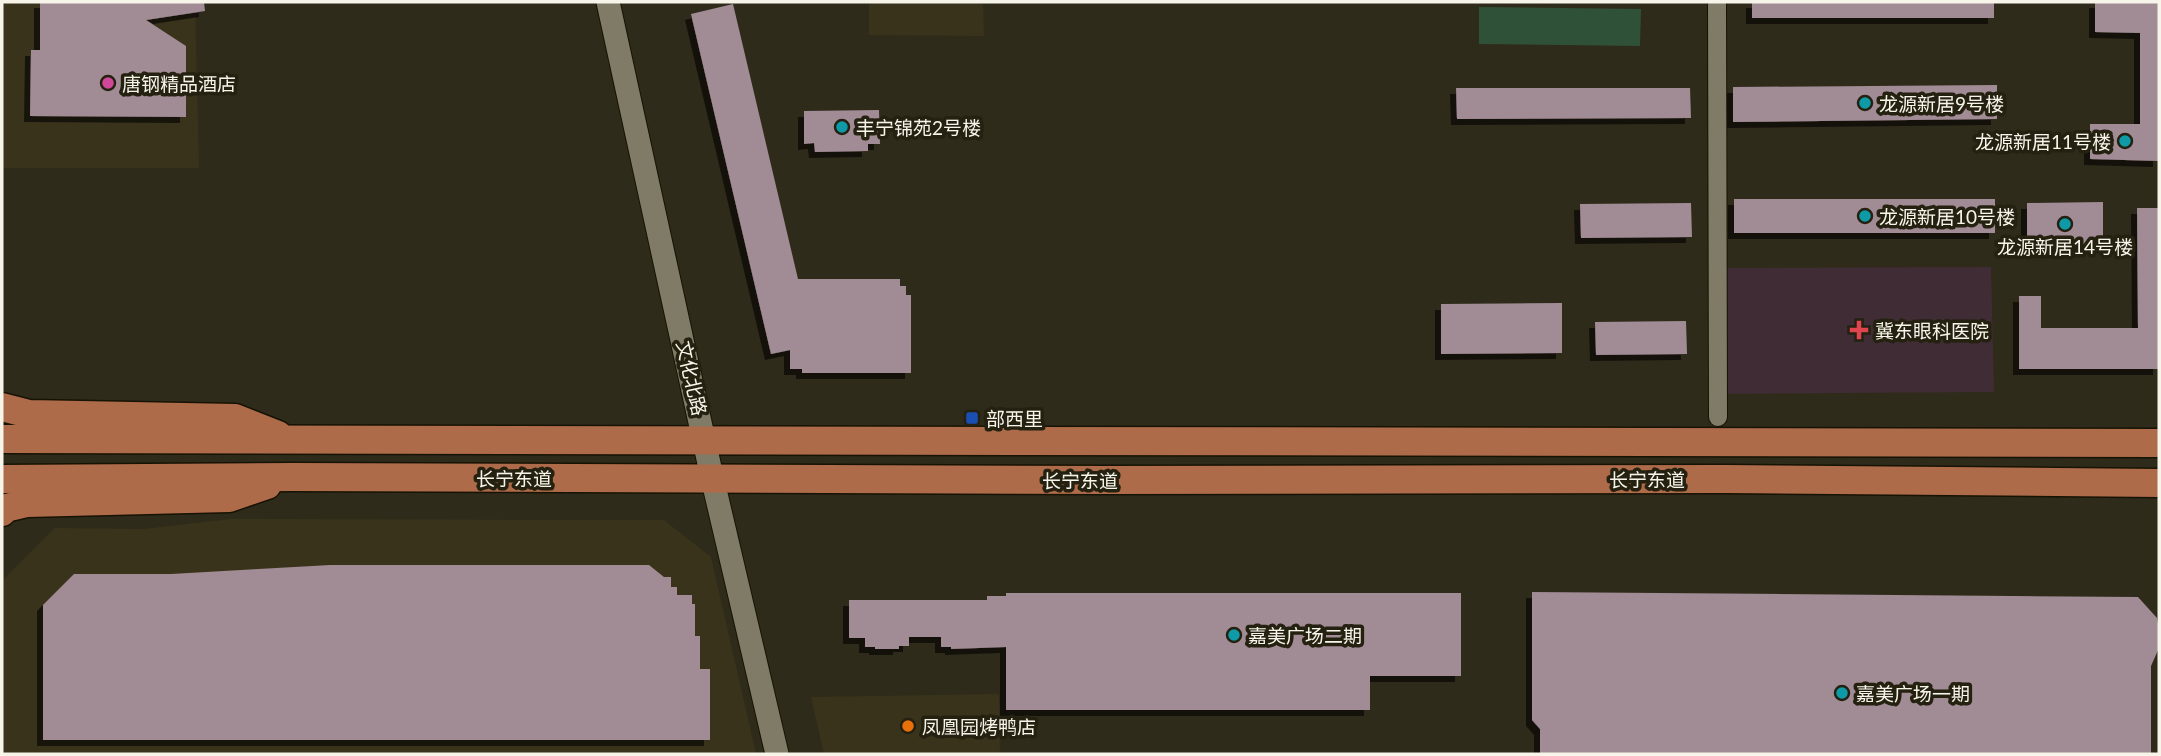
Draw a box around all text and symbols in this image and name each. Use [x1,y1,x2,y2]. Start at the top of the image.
place label: 唐钢精品酒店 [122,72,236,95]
marker: 唐钢精品酒店 [100,75,116,91]
place label: 龙源新居9号楼 [1879,92,2004,115]
marker: 龙源新居9号楼 [1857,95,1873,111]
place label: 丰宁锦苑2号楼 [856,116,981,139]
marker: 丰宁锦苑2号楼 [834,119,850,135]
place label: 龙源新居11号楼 [1975,130,2111,153]
marker: 龙源新居11号楼 [2117,133,2133,149]
place label: 龙源新居10号楼 [1879,205,2015,228]
marker: 龙源新居10号楼 [1857,208,1873,224]
marker: 龙源新居14号楼 [2057,216,2073,232]
place label: 龙源新居14号楼 [1997,235,2133,258]
place label: 冀东眼科医院 [1875,319,1989,342]
marker: 冀东眼科医院 [1849,320,1869,340]
street label: 文化北路 [672,338,712,418]
place label: 部西里 [986,407,1043,430]
marker: 部西里 [964,410,980,426]
street label: 长宁东道 [476,467,552,490]
street label: 长宁东道 [1609,468,1685,491]
street label: 长宁东道 [1042,469,1118,492]
place label: 嘉美广场二期 [1248,624,1362,647]
marker: 嘉美广场二期 [1226,627,1242,643]
place label: 嘉美广场一期 [1856,682,1970,705]
marker: 嘉美广场一期 [1834,685,1850,701]
place label: 凤凰园烤鸭店 [922,715,1036,738]
marker: 凤凰园烤鸭店 [900,718,916,734]

